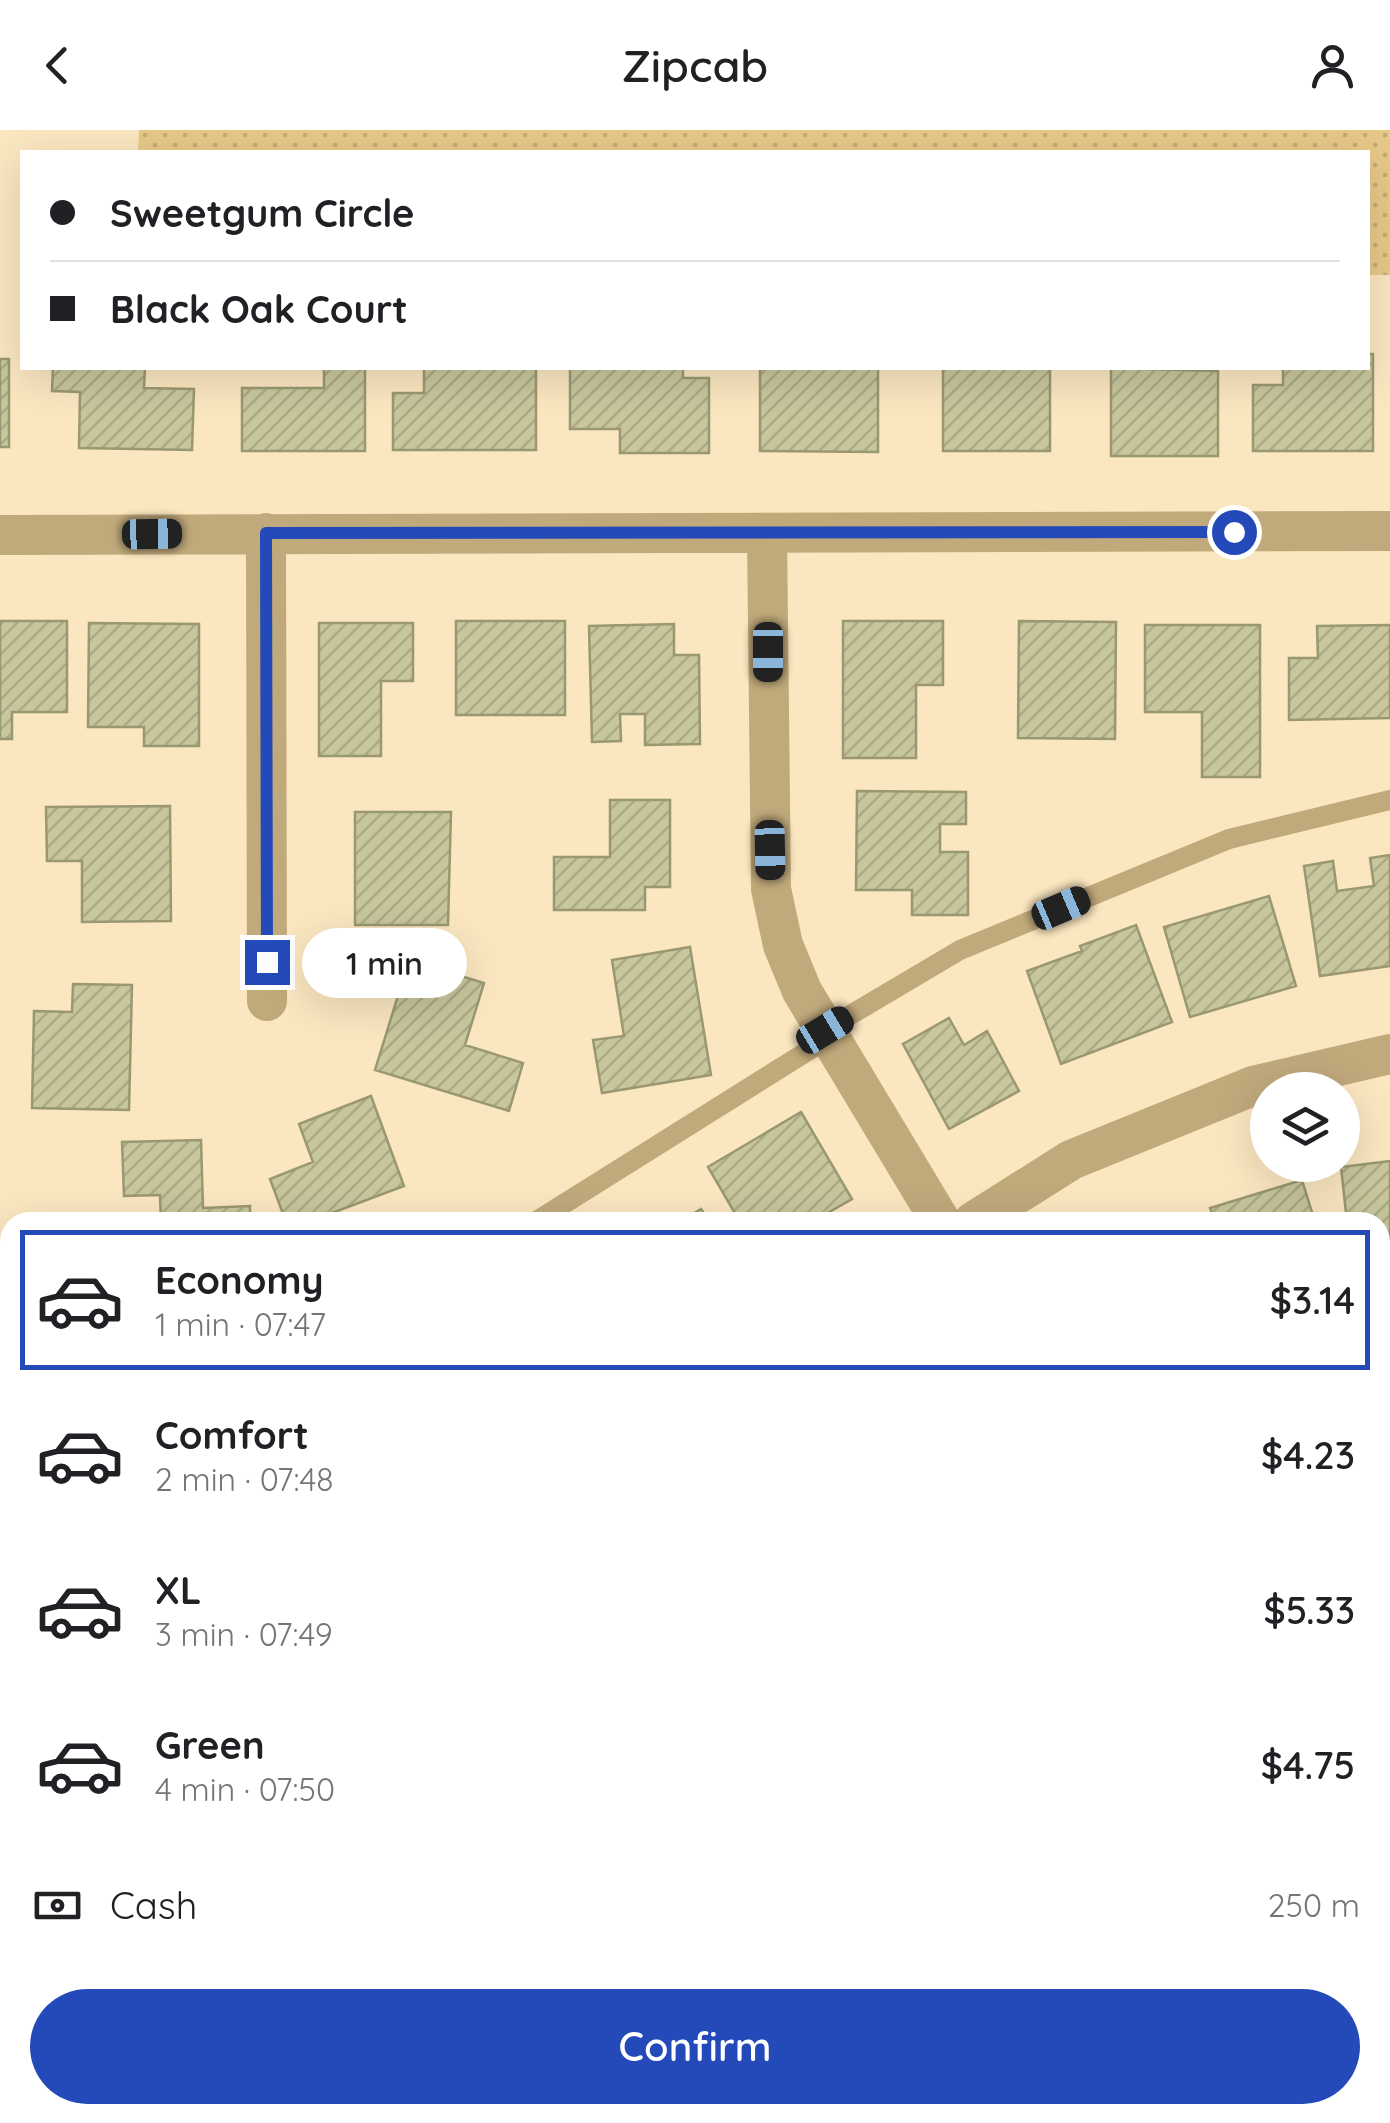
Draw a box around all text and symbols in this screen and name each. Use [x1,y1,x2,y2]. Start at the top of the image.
text: Zipcab [622,37,768,93]
icon: back [30,38,85,93]
icon: person [1305,38,1360,93]
text: Sweetgum Circle [110,189,415,237]
text: Black Oak Court [110,285,408,333]
route start [1212,510,1257,555]
car [122,518,182,550]
car [753,622,783,682]
car [754,820,786,880]
car [1028,882,1094,934]
callout: 1 min [302,927,467,997]
route end [245,940,290,985]
text: 1 min [346,943,423,983]
car [792,1002,858,1058]
map controls [1250,1072,1360,1182]
button: layers [1250,1072,1360,1182]
icon: car [35,1255,125,1345]
text: Economy [155,1256,324,1304]
text: $3.14 [1270,1276,1355,1324]
text: 1 min · 07:47 [155,1304,326,1344]
icon: car [35,1410,125,1500]
text: Comfort [155,1411,309,1459]
text: $4.23 [1261,1431,1355,1479]
text: 2 min · 07:48 [155,1459,334,1499]
icon: car [35,1565,125,1655]
text: XL [155,1566,201,1614]
text: $5.33 [1263,1586,1355,1634]
text: 3 min · 07:49 [155,1614,333,1654]
icon: car [35,1720,125,1810]
text: Green [155,1721,265,1769]
text: $4.75 [1261,1741,1355,1789]
text: 4 min · 07:50 [155,1769,335,1809]
icon: cash [30,1878,85,1933]
text: Cash [110,1881,197,1929]
text: 250 m [1268,1885,1360,1925]
button: Confirm [30,1989,1360,2104]

